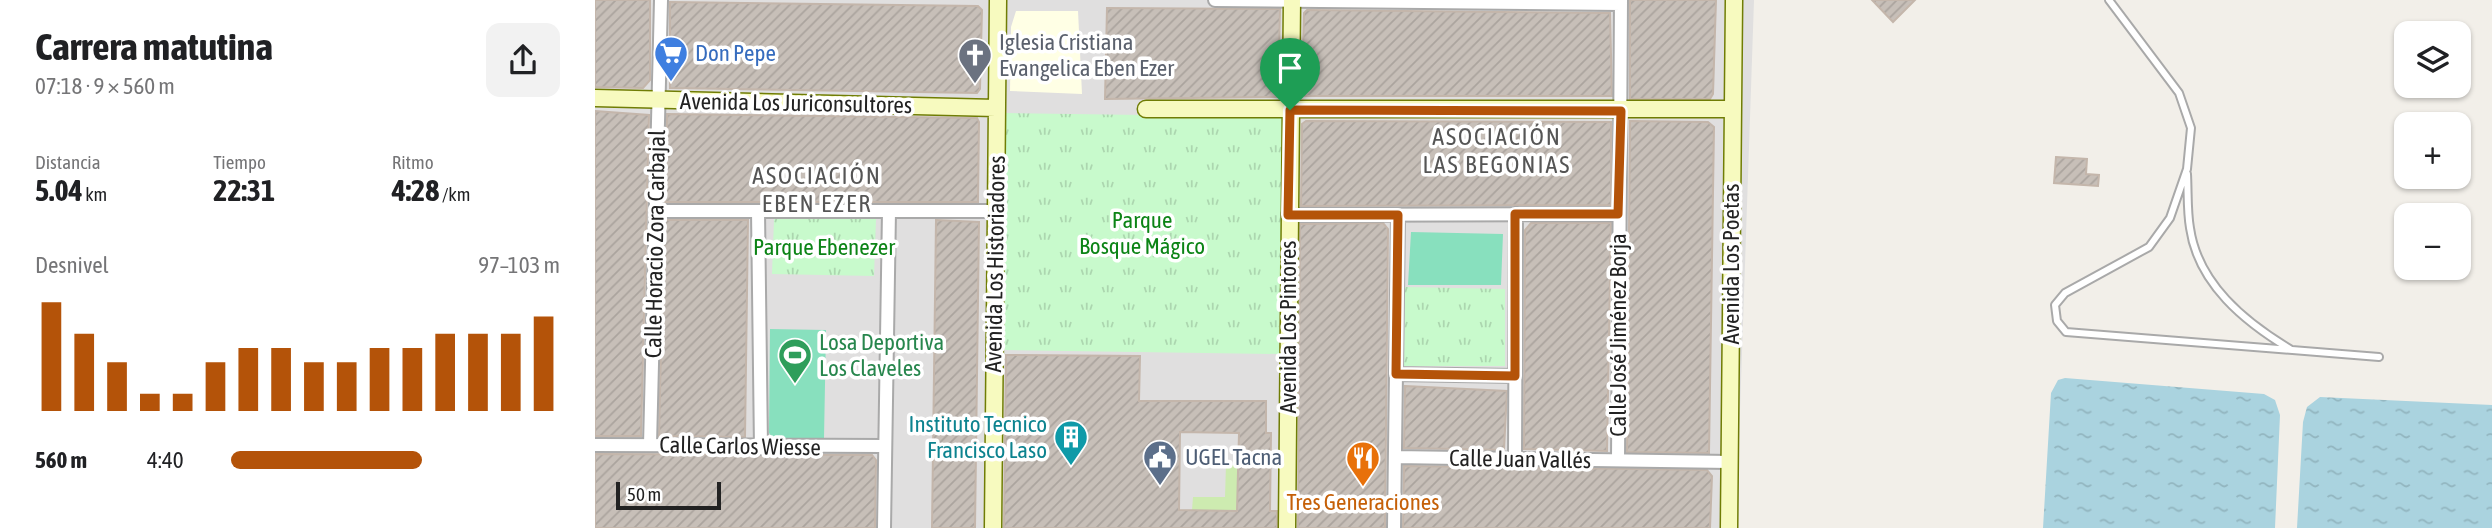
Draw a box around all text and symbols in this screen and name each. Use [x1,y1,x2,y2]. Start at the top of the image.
map controls [2394,21,2471,280]
button: layers [2394,21,2471,98]
button: share [486,23,560,97]
text: Carrera matutina [35,25,273,68]
place label: Iglesia Cristiana Evangelica Eben Ezer [999,29,1175,81]
supermarket icon: Don Pepe [652,34,690,83]
church icon: Iglesia Cristiana Evangelica Eben Ezer [956,36,994,85]
pin [1260,38,1320,110]
place label: Don Pepe [695,40,776,66]
icon: arrive [1271,49,1309,87]
text: 07:18 · 9 × 560 m [35,73,175,99]
street label: Avenida Los Juriconsultores [680,88,912,118]
button: + [2394,112,2471,189]
district label: ASOCIACIÓN LAS BEGONIAS [1423,123,1571,178]
street label: Calle Horacio Zora Carbajal [640,130,670,358]
text: Distancia [35,151,100,173]
text: Tiempo [213,151,266,173]
text: Ritmo [392,151,434,173]
street label: Avenida Los Historiadores [980,155,1010,373]
district label: ASOCIACIÓN EBEN EZER [752,162,882,217]
text: 5.04 [35,173,83,207]
text: 22:31 [213,173,275,207]
text: 4:28 [392,173,439,207]
text: km [83,183,107,205]
text: /km [439,183,470,205]
street label: Avenida Los Poetas [1718,184,1744,344]
button: − [2394,203,2471,280]
park label: Parque Bosque Mágico [1079,207,1205,259]
street label: Calle José Jiménez Borja [1605,233,1631,437]
park label: Parque Ebenezer [753,234,896,260]
street label: Avenida Los Pintores [1275,241,1301,413]
text: Desnivel [35,252,109,278]
text: 97–103 m [478,252,560,278]
place label: Losa Deportiva Los Claveles [819,329,944,381]
sports icon: Losa Deportiva Los Claveles [776,336,814,385]
place label: Instituto Tecnico Francisco Laso [909,411,1047,463]
building icon: Instituto Tecnico Francisco Laso [1052,418,1090,467]
street label: Calle Carlos Wiesse [659,432,821,460]
public building icon: UGEL Tacna [1141,438,1179,487]
restaurant icon: Tres Generaciones [1344,439,1382,488]
place label: UGEL Tacna [1185,444,1282,470]
street label: Calle Juan Vallés [1449,445,1591,473]
text: 560 m [35,447,87,473]
text: 4:40 [147,447,184,473]
scale bar [616,479,721,511]
text: 50 m [627,483,661,505]
place label: Tres Generaciones [1287,489,1439,515]

